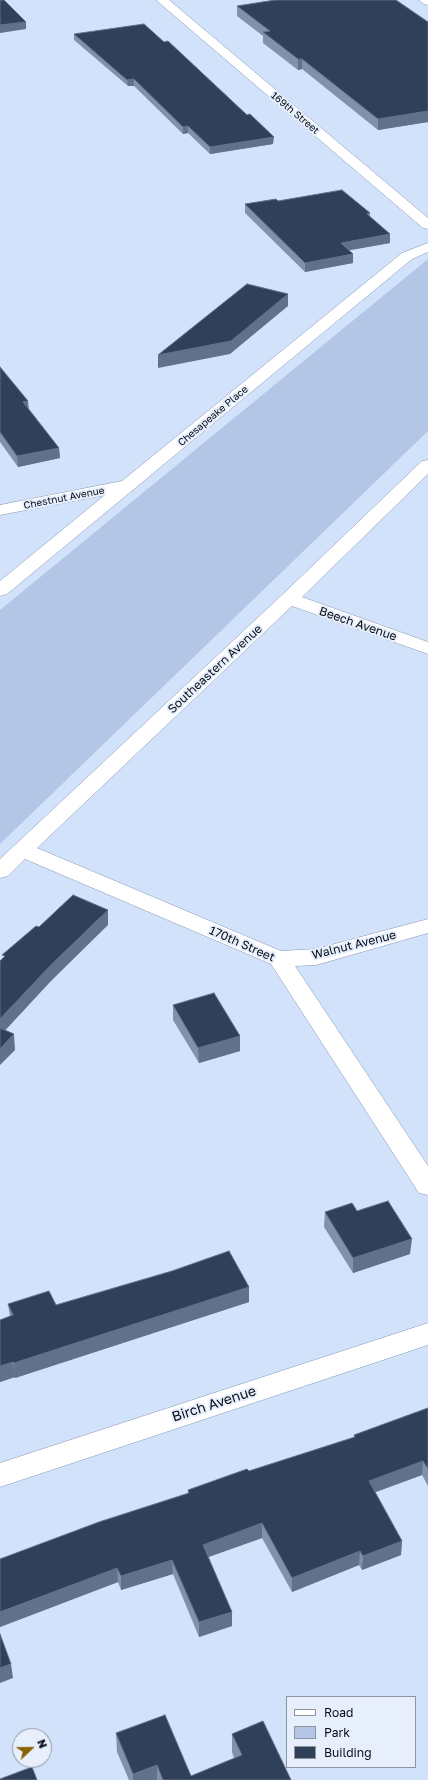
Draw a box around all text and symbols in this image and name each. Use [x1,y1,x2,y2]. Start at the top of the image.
street label: 169th Street [268,89,322,137]
street label: Chesapeake Place [176,383,250,449]
street label: Chestnut Avenue [23,484,105,512]
street label: Beech Avenue [317,604,399,644]
street label: Southeastern Avenue [165,622,265,716]
street label: 170th Street [207,923,277,965]
street label: Walnut Avenue [310,928,398,962]
street label: Birch Avenue [170,1382,258,1426]
legend [286,1696,416,1768]
text: Road [324,1705,353,1720]
text: Park [324,1725,350,1740]
north arrow [12,1728,52,1768]
text: N [35,1737,50,1750]
text: Building [324,1745,372,1760]

